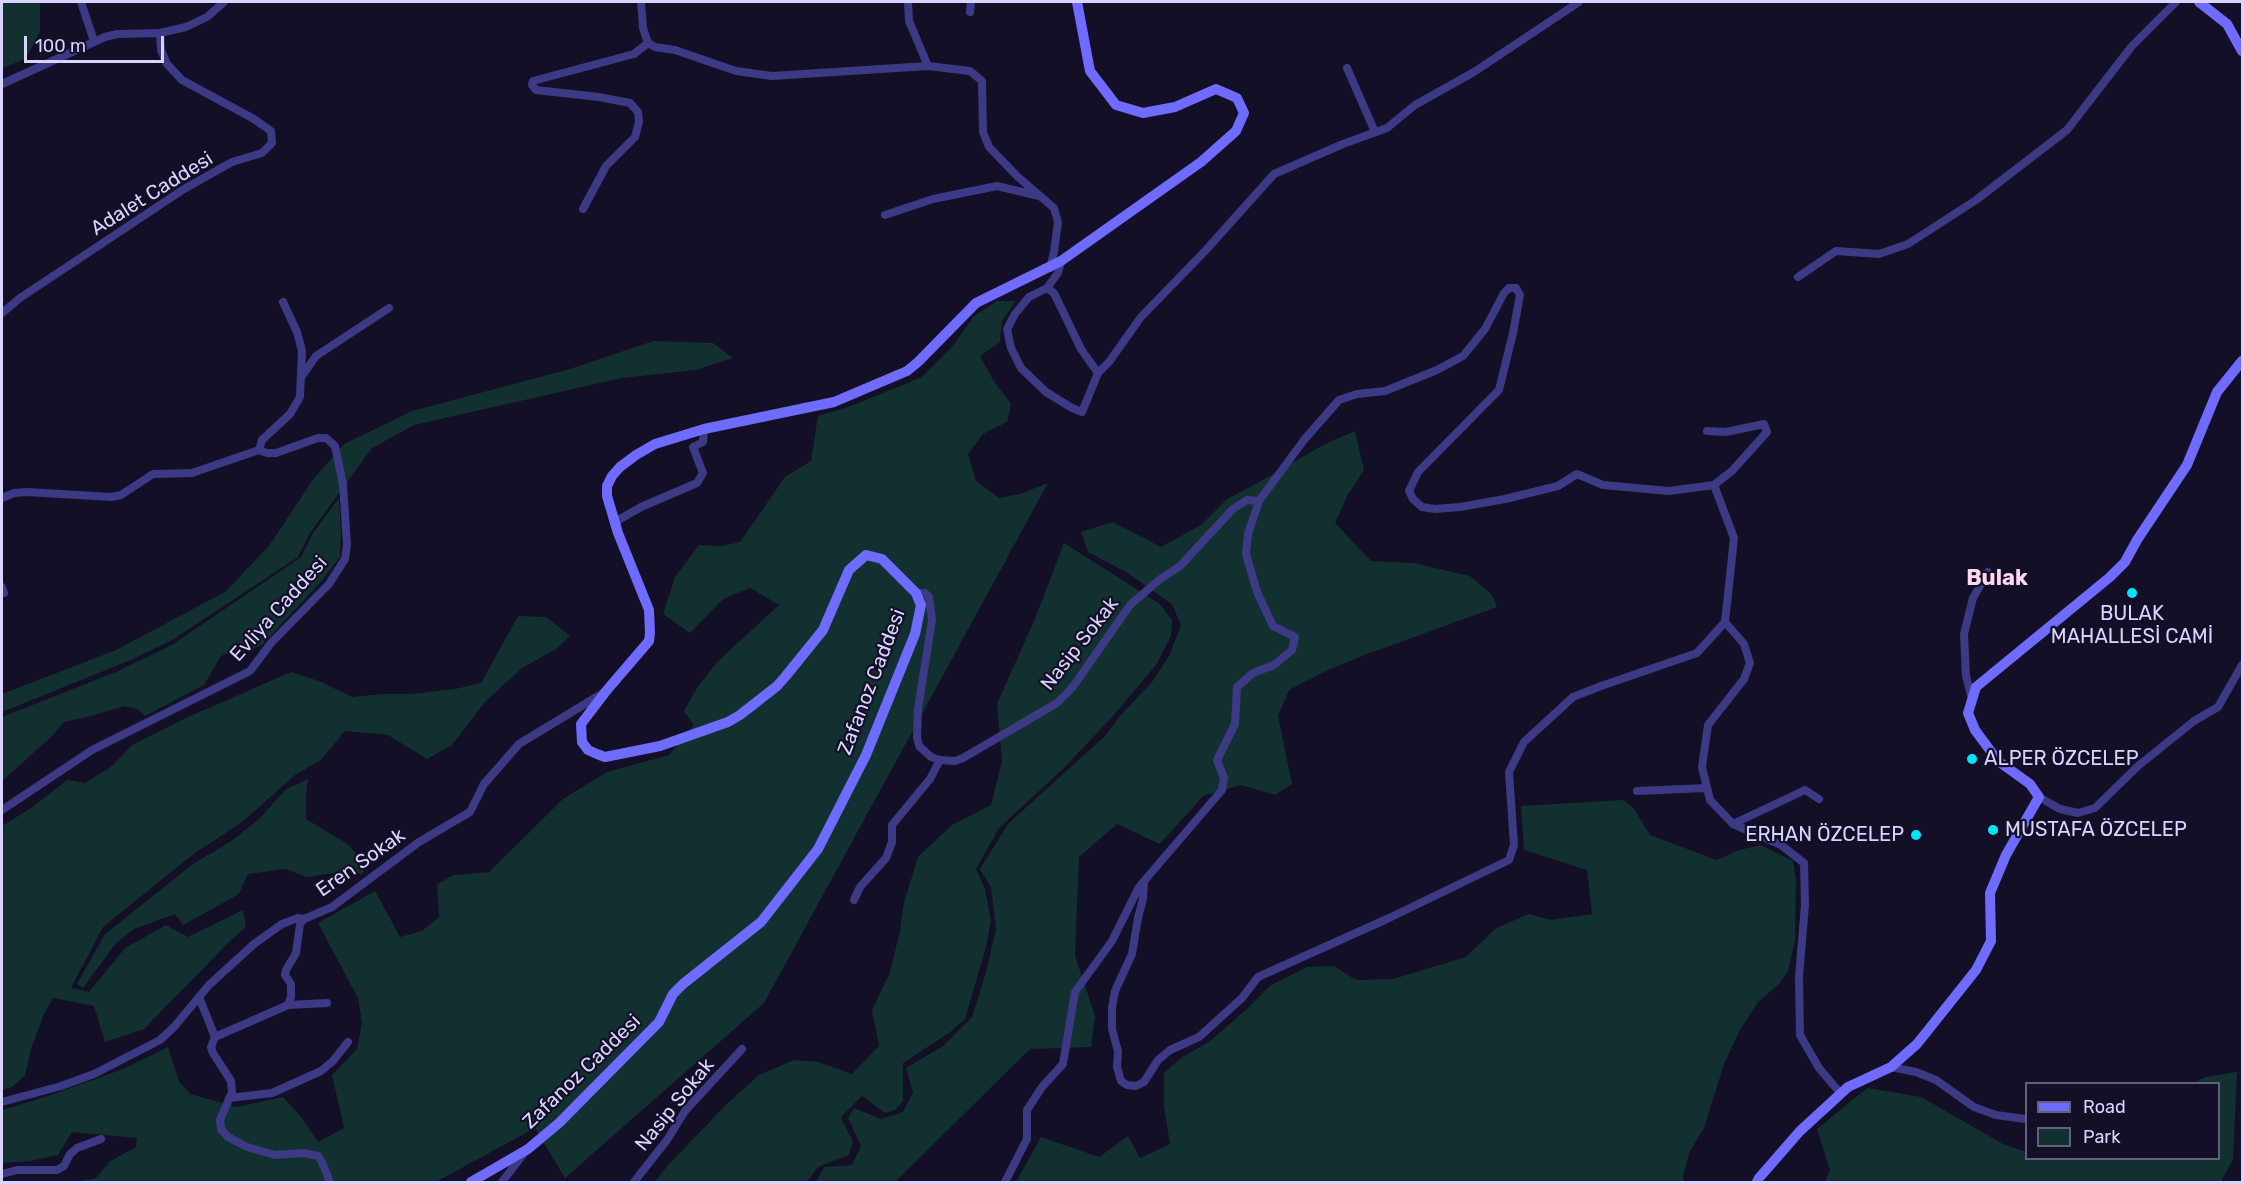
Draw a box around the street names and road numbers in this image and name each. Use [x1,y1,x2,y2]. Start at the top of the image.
street label: Adalet Caddesi [87,147,217,241]
street label: Evliya Caddesi [225,551,333,667]
street label: Nasip Sokak [1036,592,1124,696]
street label: Zafanoz Caddesi [833,606,911,758]
street label: Eren Sokak [312,824,410,902]
street label: Zafanoz Caddesi [518,1010,646,1134]
street label: Nasip Sokak [630,1054,720,1156]

